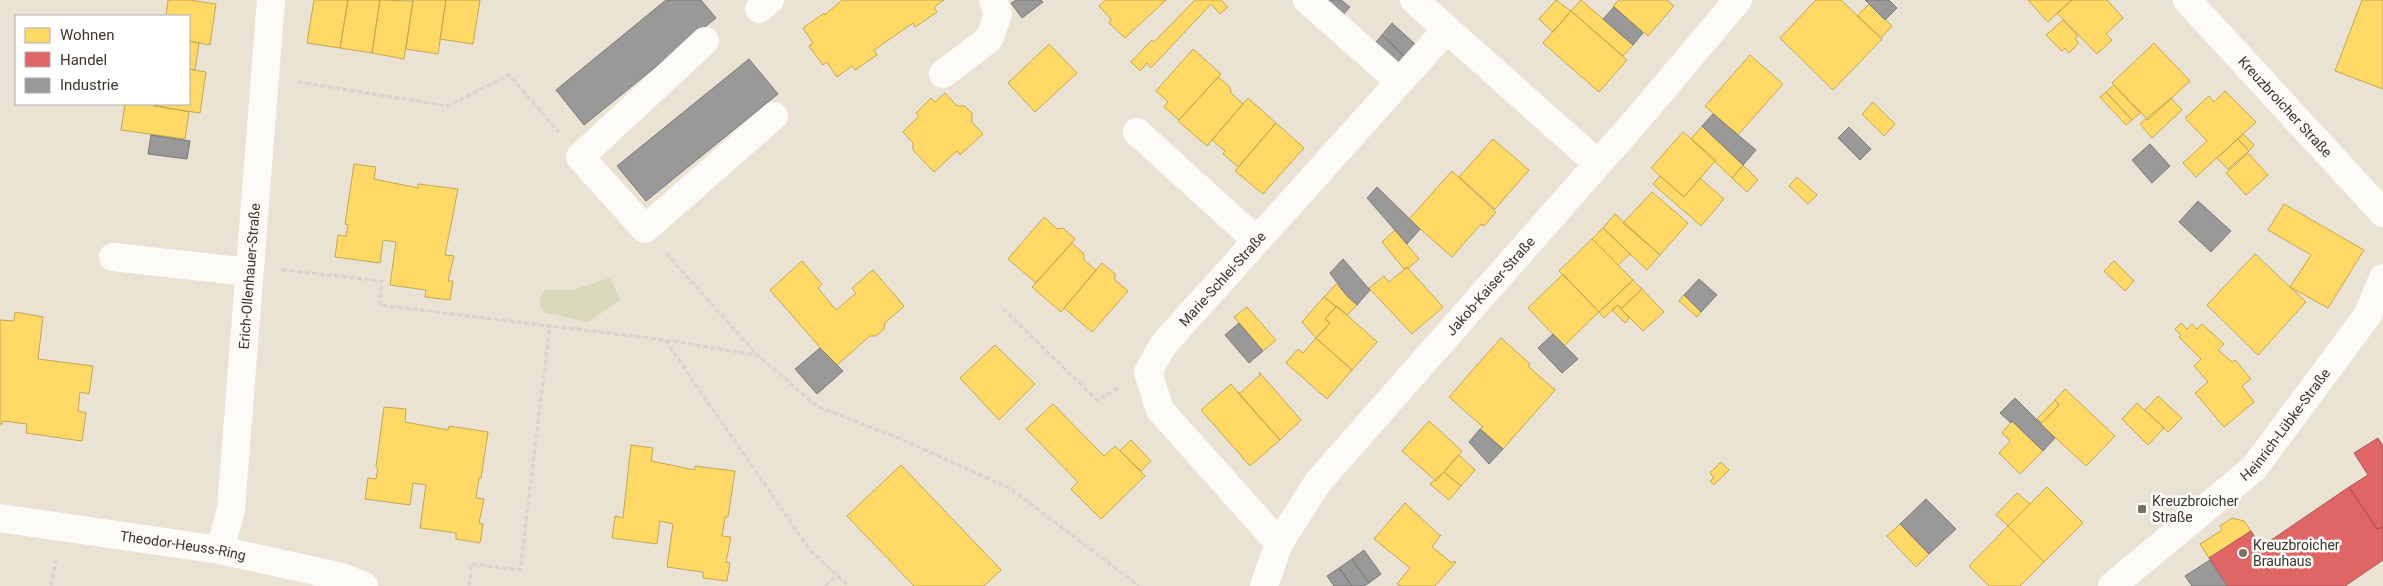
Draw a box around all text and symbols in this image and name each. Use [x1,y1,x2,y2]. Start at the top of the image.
legend [15,15,190,105]
text: Wohnen [60,26,114,44]
text: Handel [60,51,107,69]
street label: Kreuzbroicher Straße [2235,53,2335,160]
text: Industrie [60,76,118,94]
street label: Erich-Ollenhauer-Straße [236,202,263,350]
street label: Marie-Schlei-Straße [1176,228,1269,330]
street label: Jakob-Kaiser-Straße [1443,233,1538,339]
street label: Heinrich-Lübke-Straße [2237,365,2333,484]
place label: Kreuzbroicher Straße [2152,493,2239,525]
marker: Kreuzbroicher Straße [2136,503,2148,515]
street label: Theodor-Heuss-Ring [119,528,247,563]
place label: Kreuzbroicher Brauhaus [2253,537,2340,569]
marker: Kreuzbroicher Brauhaus [2237,547,2249,559]

